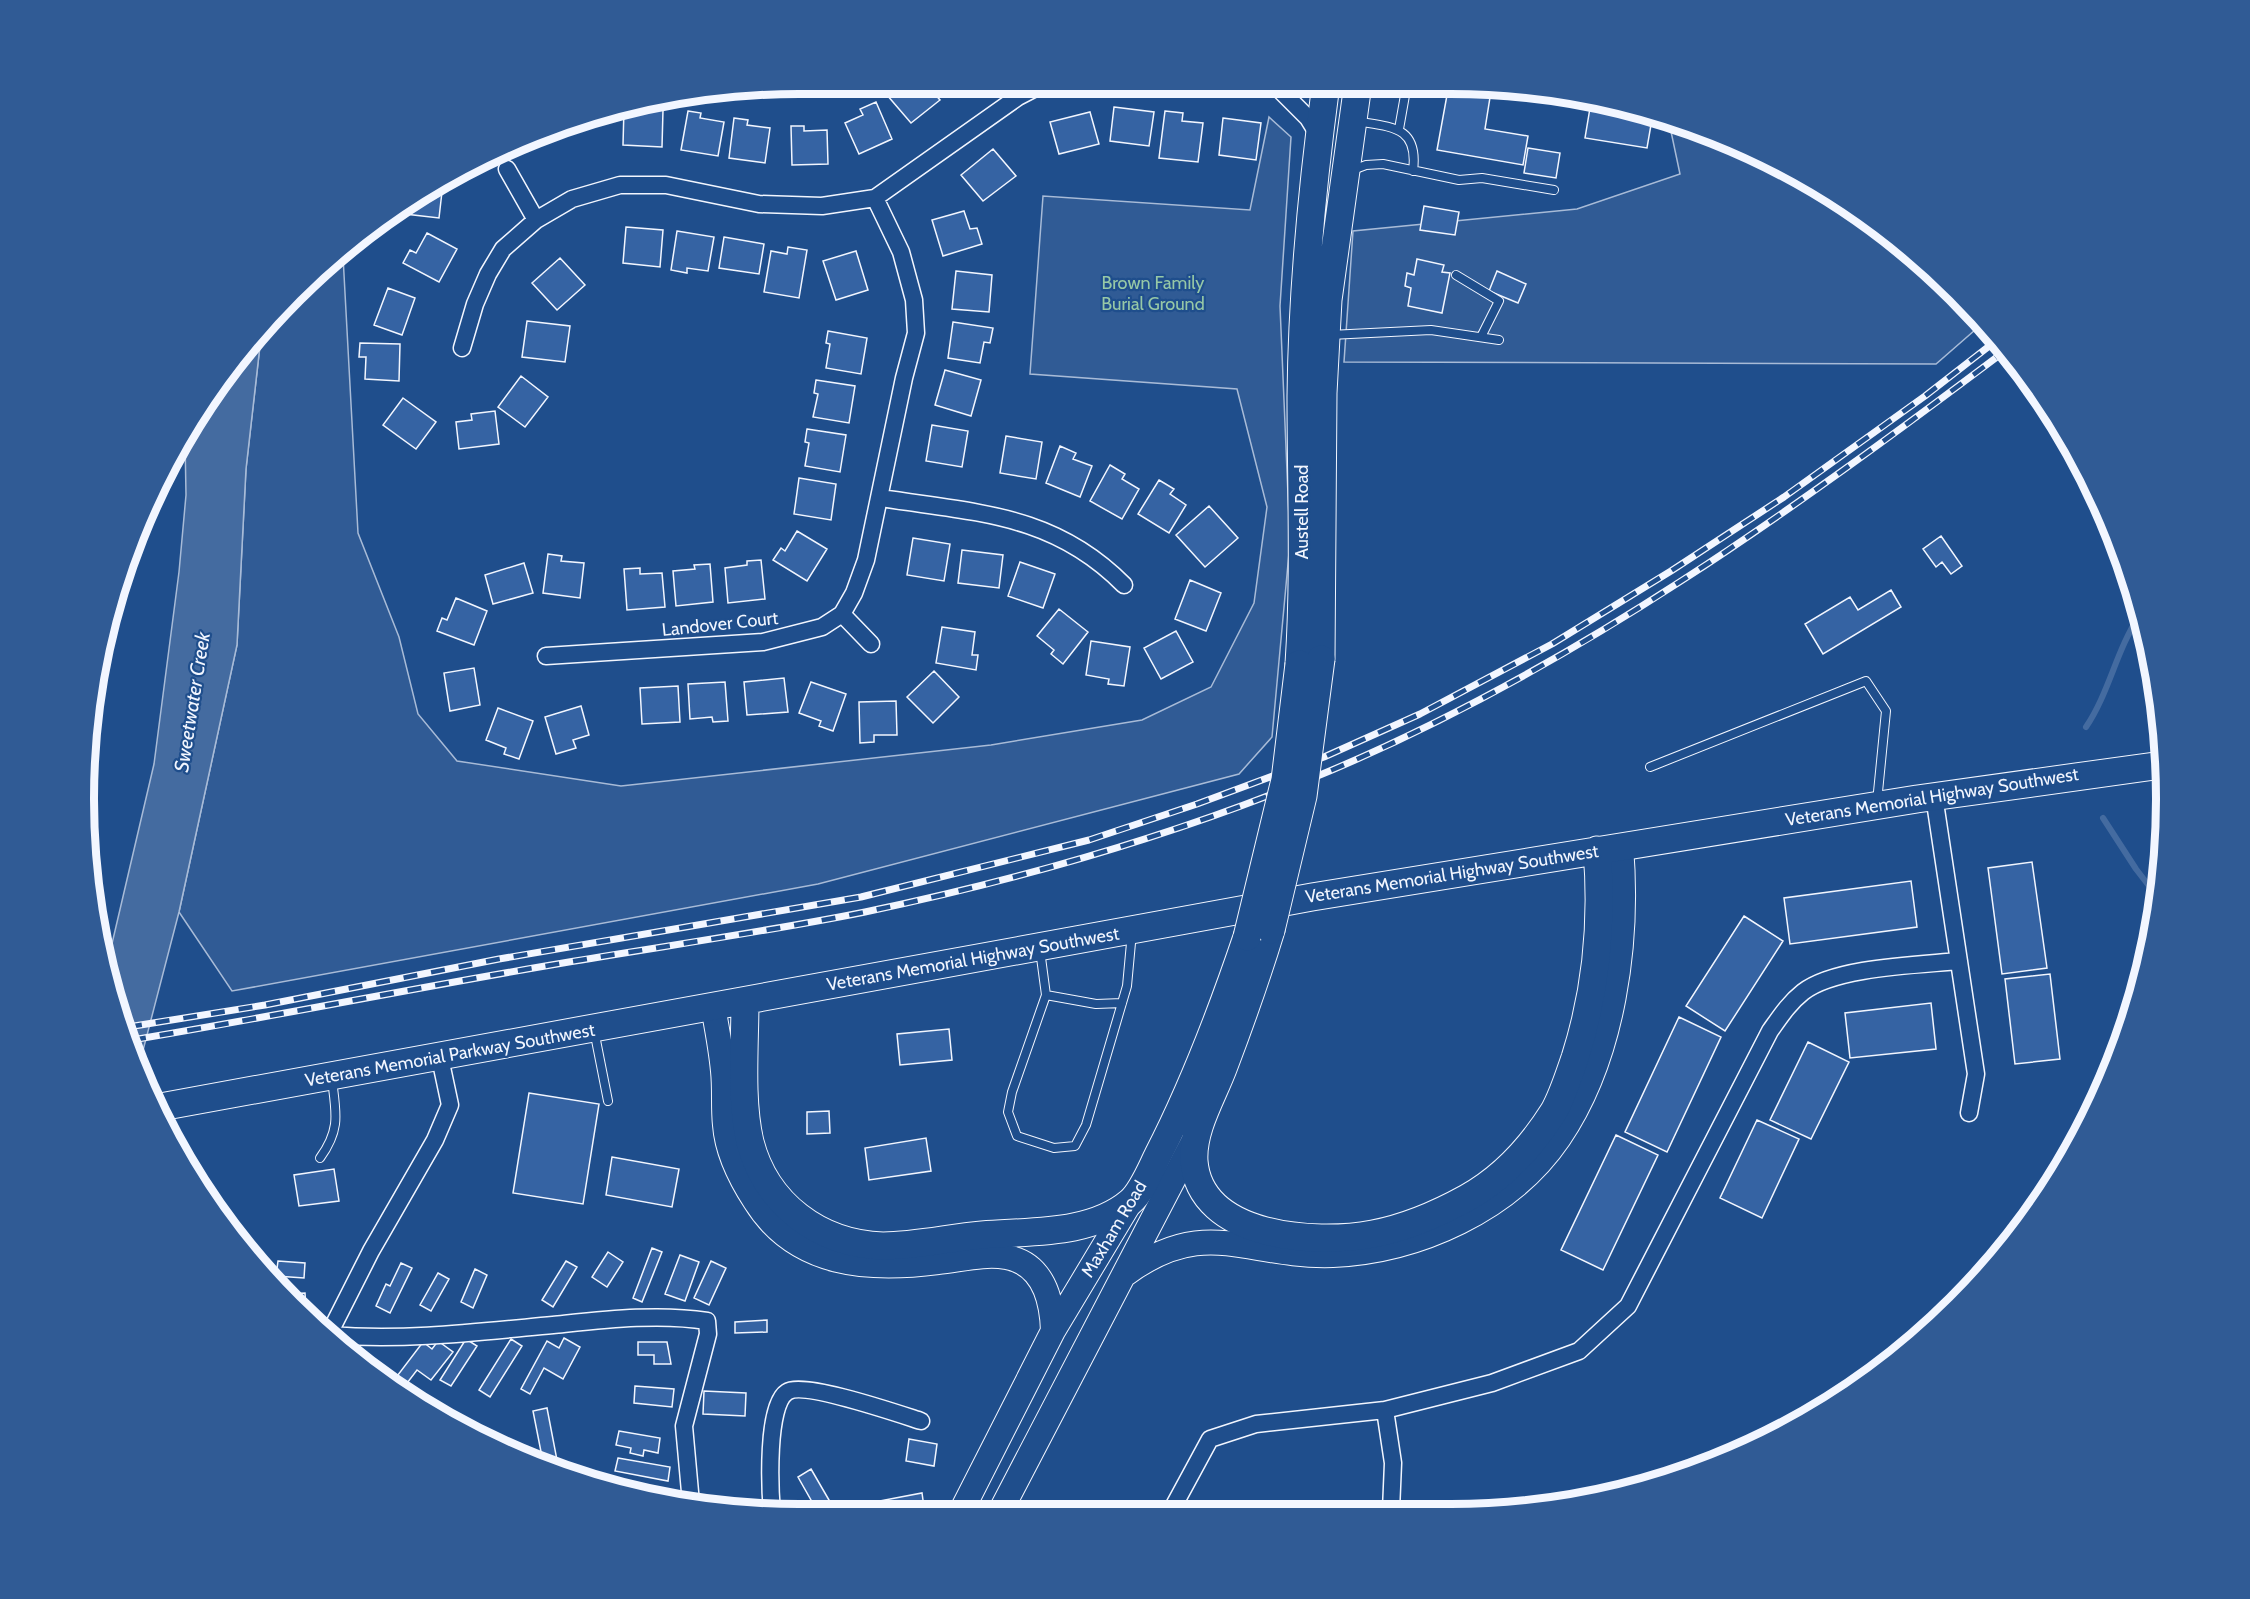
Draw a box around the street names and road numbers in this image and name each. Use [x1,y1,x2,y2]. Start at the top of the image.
street label: Austell Road [1291,465,1313,559]
street label: Landover Court [661,607,779,641]
street label: Veterans Memorial Highway Southwest [1784,763,2080,831]
street label: Veterans Memorial Highway Southwest [1304,840,1600,908]
street label: Veterans Memorial Highway Southwest [825,922,1121,996]
street label: Veterans Memorial Parkway Southwest [303,1019,597,1091]
street label: Maxham Road [1077,1177,1151,1281]

